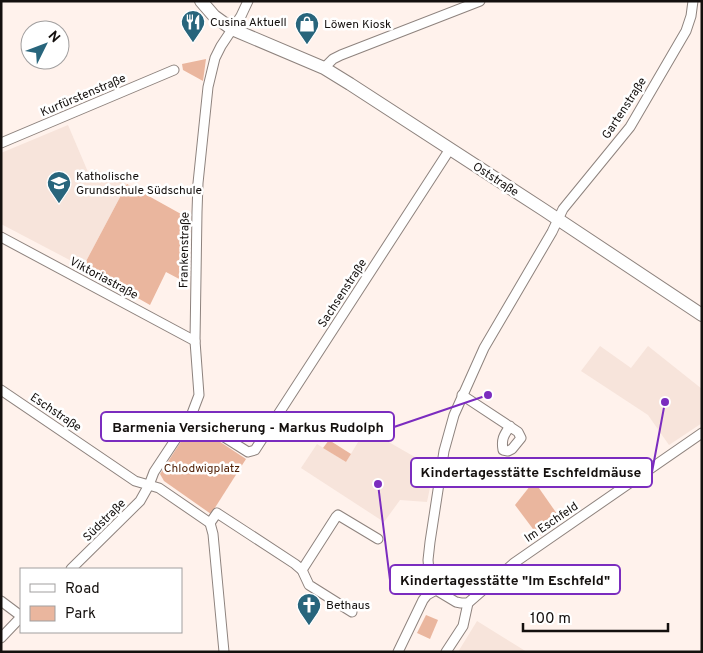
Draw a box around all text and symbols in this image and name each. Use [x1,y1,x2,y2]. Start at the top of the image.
restaurant icon: Cusina Aktuell [180,9,206,43]
shop icon: Löwen Kiosk [294,11,320,45]
place label: Cusina Aktuell [210,15,287,31]
place label: Löwen Kiosk [324,17,391,33]
north arrow [20,20,70,70]
text: N [44,28,63,47]
street label: Kurfürstenstraße [38,71,129,121]
street label: Gartenstraße [599,75,651,143]
street label: Oststraße [469,159,522,201]
place label: Katholische Grundschule Südschule [76,169,202,199]
school or university icon: Katholische Grundschule Südschule [46,170,72,204]
street label: Frankenstraße [176,212,194,288]
street label: Viktoriastraße [66,254,141,304]
street label: Sachsenstraße [315,256,371,331]
street label: Eschstraße [27,390,84,436]
callout: Barmenia Versicherung - Markus Rudolph [101,412,394,441]
text: Barmenia Versicherung - Markus Rudolph [112,420,384,437]
callout: Kindertagesstätte Eschfeldmäuse [411,458,652,487]
park label: Chlodwigplatz [164,461,240,477]
text: Kindertagesstätte Eschfeldmäuse [421,465,642,482]
street label: Südstraße [80,496,129,545]
street label: Im Eschfeld [522,499,582,547]
callout: Kindertagesstätte "Im Eschfeld" [390,565,620,594]
legend [20,568,182,633]
text: Kindertagesstätte "Im Eschfeld" [400,573,610,590]
text: Road [65,580,100,599]
church icon: Bethaus [296,592,322,626]
place label: Bethaus [326,598,370,614]
scale bar [523,600,668,632]
text: Park [65,605,96,624]
text: 100 m [530,610,571,629]

